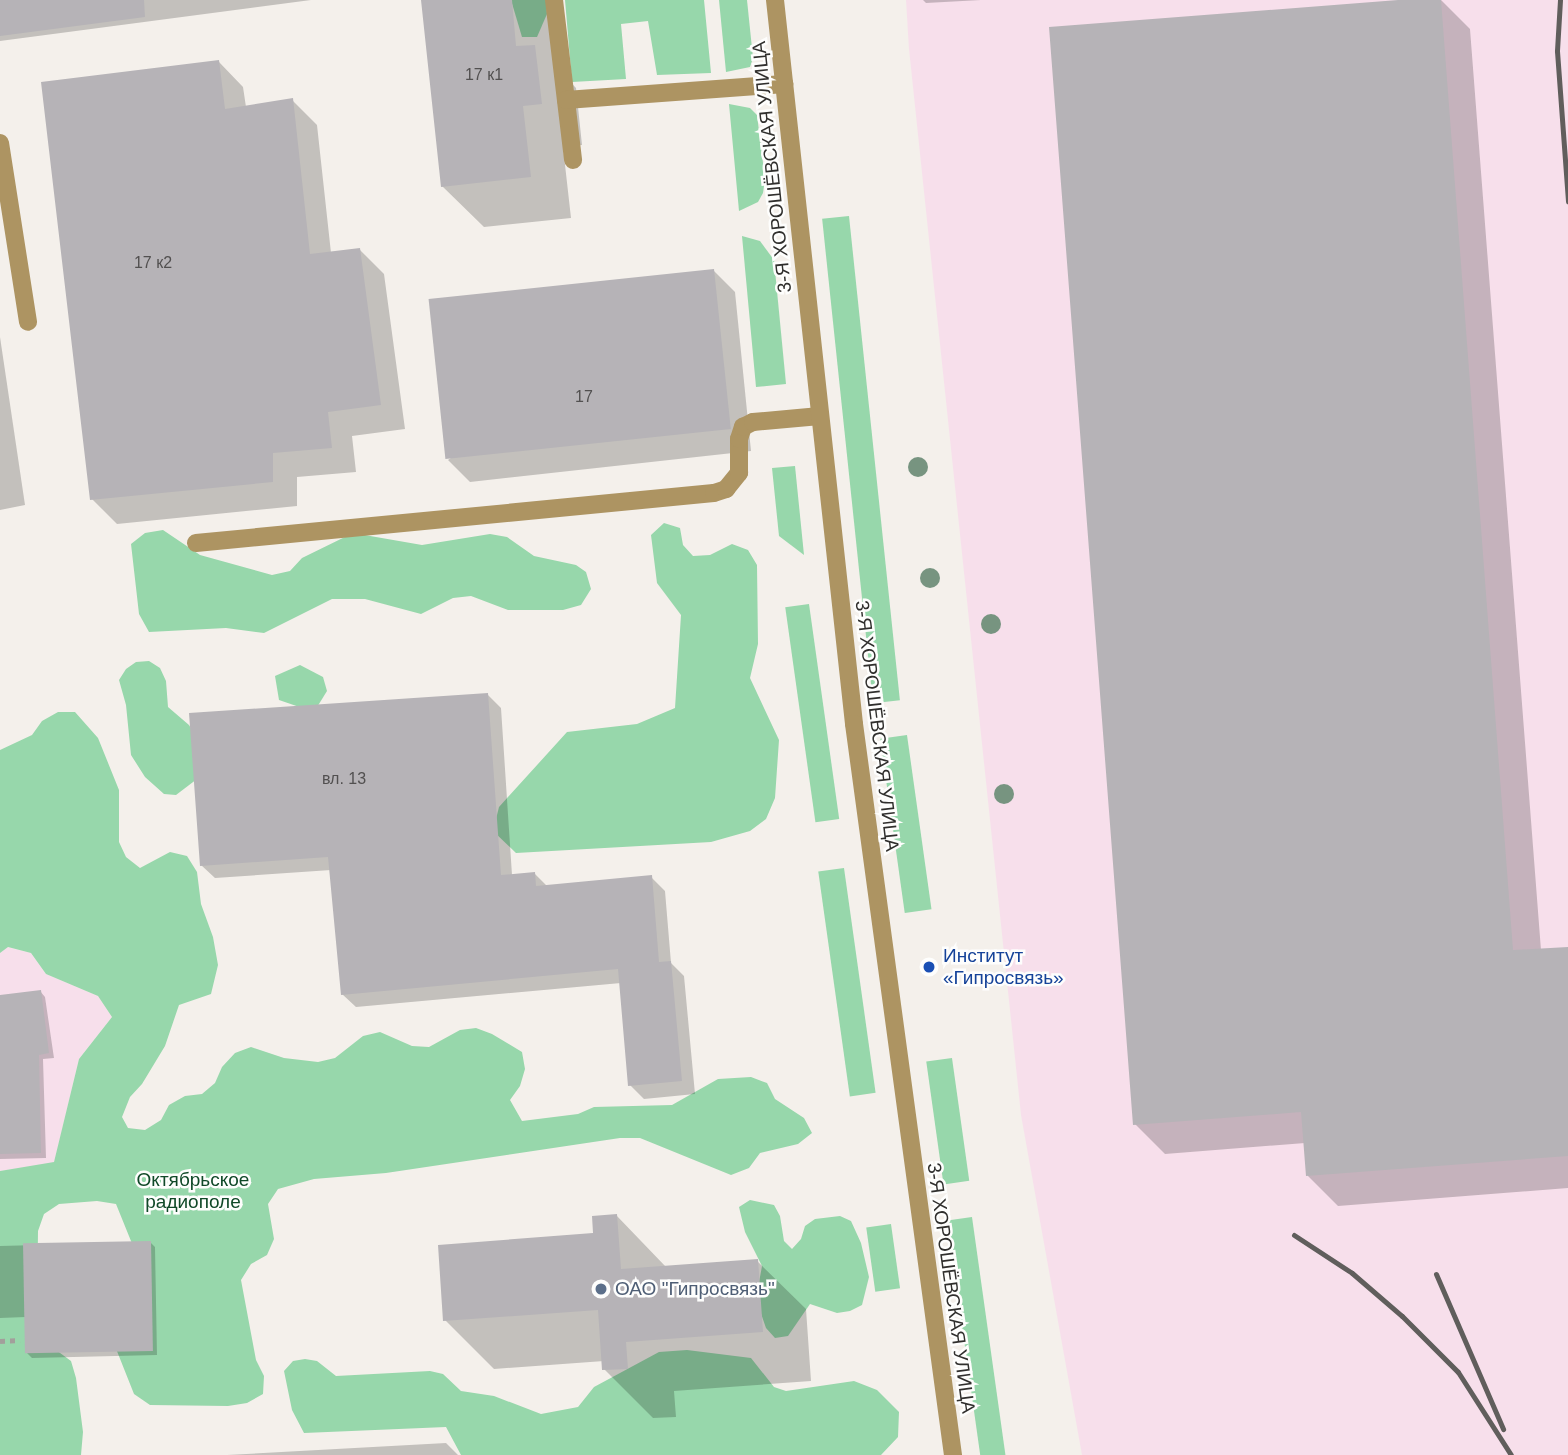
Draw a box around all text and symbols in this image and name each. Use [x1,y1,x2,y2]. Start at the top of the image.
street label: 3-Я ХОРОШЁВСКАЯ УЛИЦА [747,40,797,294]
house number: 17 к1 [465,65,503,85]
house number: 17 к2 [134,253,172,273]
house number: 17 [575,387,593,407]
street label: 3-Я ХОРОШЁВСКАЯ УЛИЦА [850,599,904,853]
house number: вл. 13 [322,769,366,789]
place label: Институт «Гипросвязь» [943,945,1064,989]
marker: Институт «Гипросвязь» [921,959,937,975]
street label: 3-Я ХОРОШЁВСКАЯ УЛИЦА [922,1161,980,1415]
park label: Октябрьское радиополе [137,1169,249,1213]
place label: ОАО "Гипросвязь" [615,1278,775,1300]
marker: ОАО "Гипросвязь" [593,1281,609,1297]

